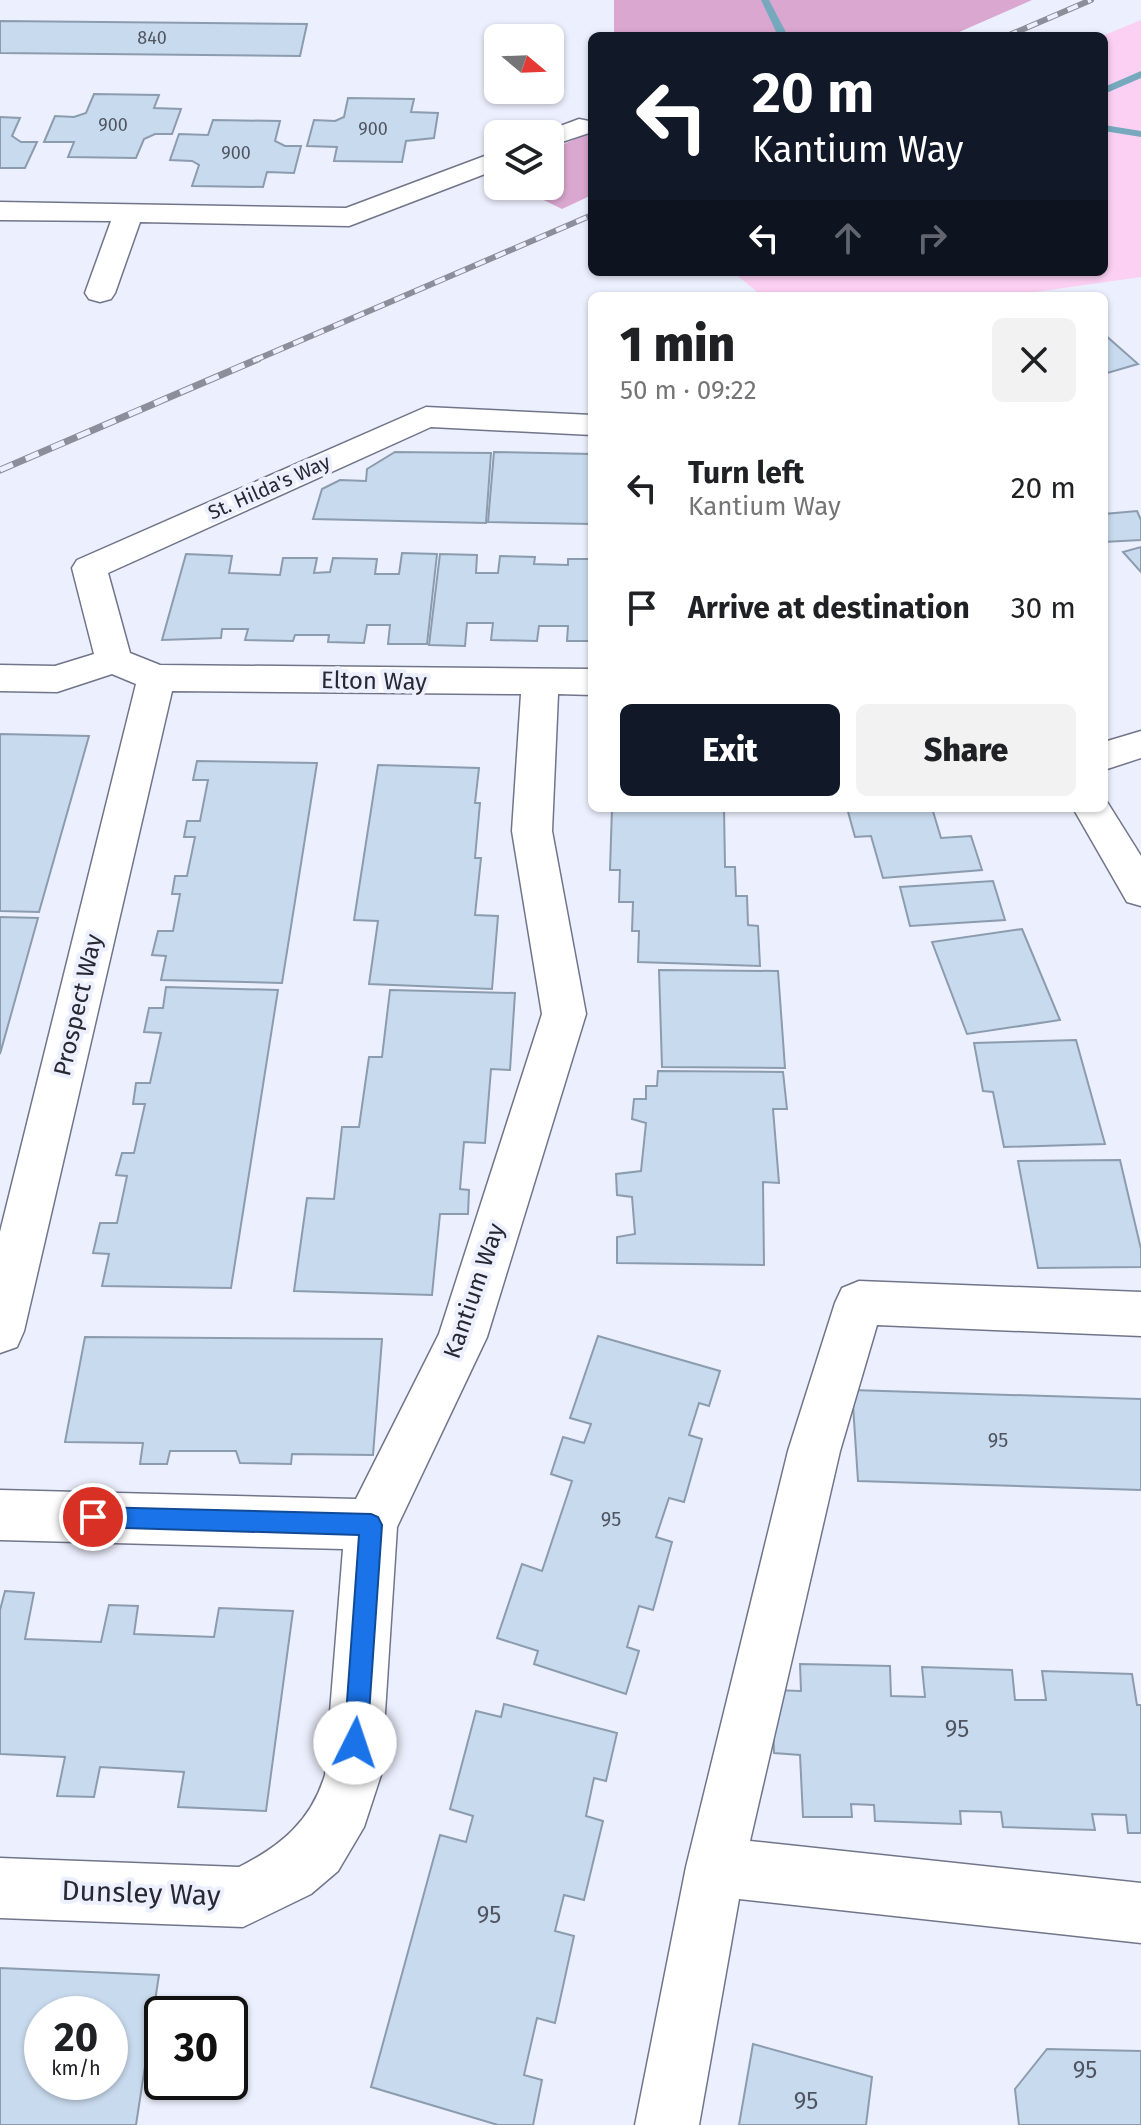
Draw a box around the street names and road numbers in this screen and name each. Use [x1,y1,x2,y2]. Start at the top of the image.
street label: St. Hilda's Way [204,449,334,525]
street label: Elton Way [321,666,427,696]
street label: Prospect Way [48,931,108,1079]
street label: Kantium Way [438,1220,510,1362]
street label: Dunsley Way [61,1874,221,1912]

